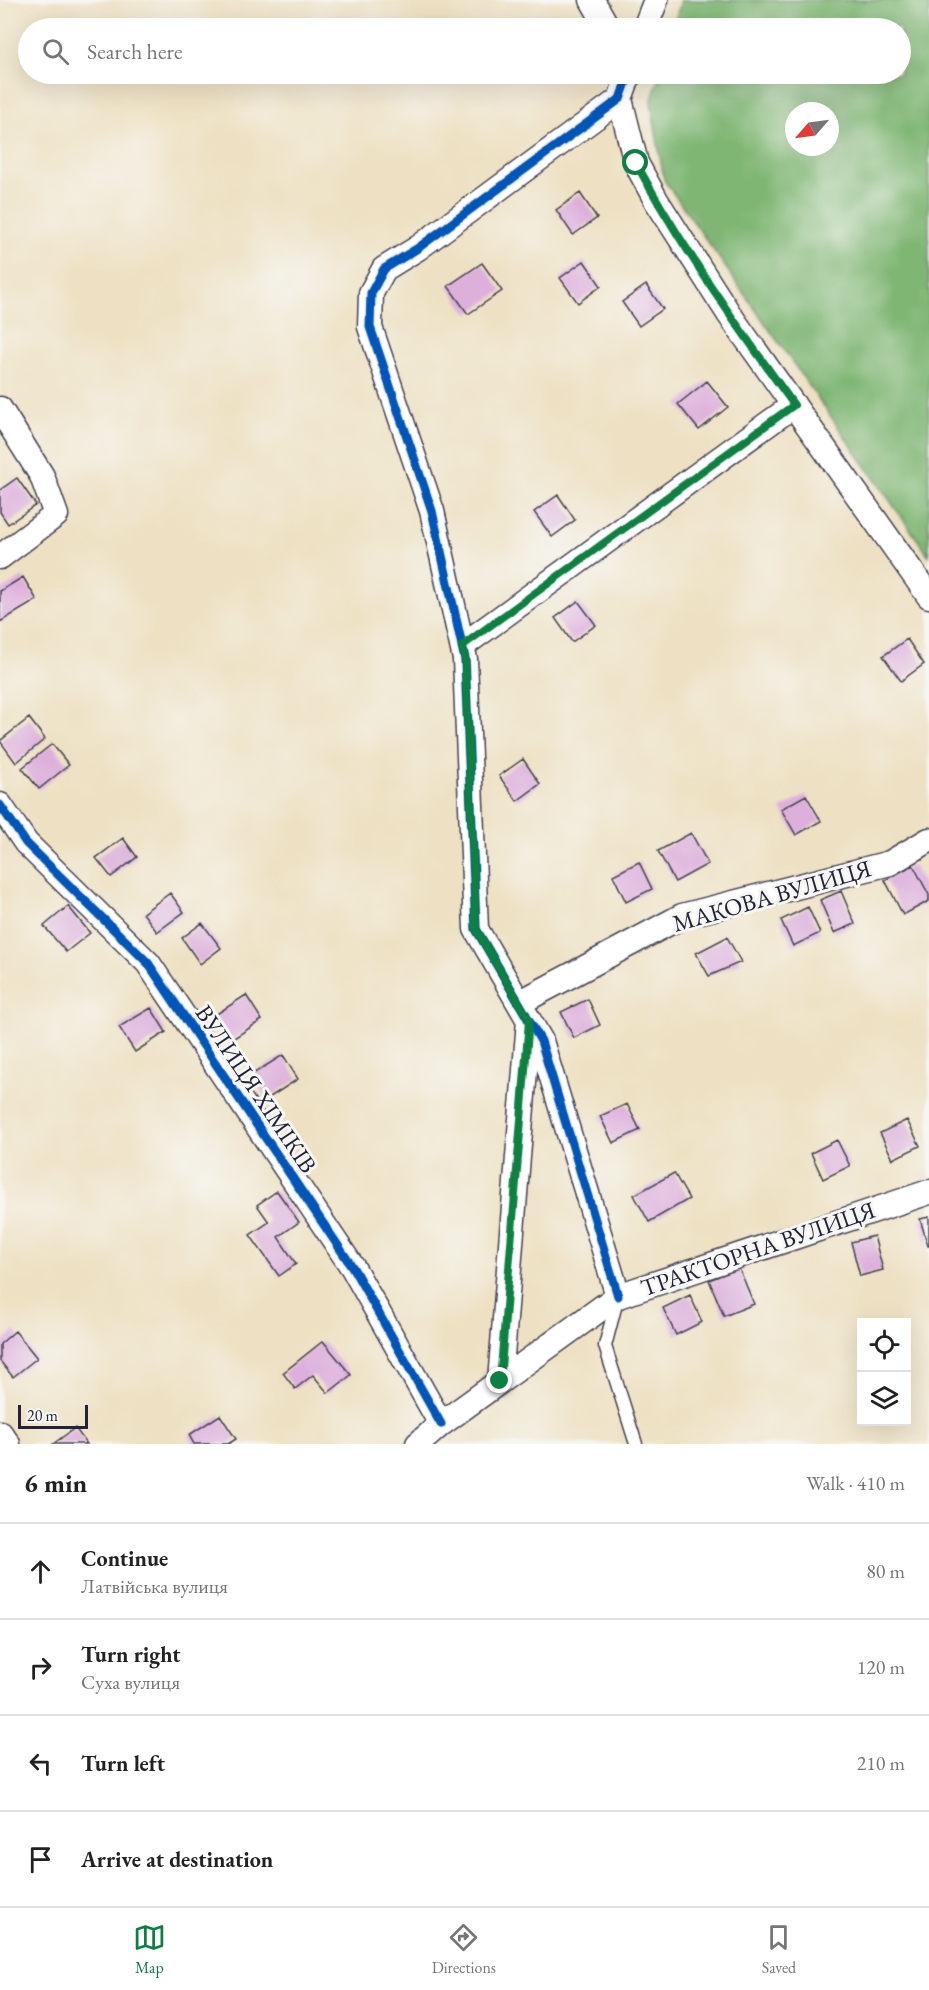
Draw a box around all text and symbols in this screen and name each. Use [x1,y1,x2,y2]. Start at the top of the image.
search box [18,18,911,84]
icon: search [39,35,72,68]
text: Search here [87,37,182,66]
north arrow [785,102,839,156]
route start [622,149,648,175]
street label: МАКОВА ВУЛИЦЯ [669,852,875,939]
street label: ВУЛИЦЯ ХІМІКІВ [189,999,324,1179]
street label: ТРАКТОРНА ВУЛИЦЯ [636,1194,879,1303]
map controls [857,1318,911,1426]
button: locate [857,1318,911,1372]
route end [486,1367,512,1393]
button: layers [857,1372,911,1426]
scale bar [18,1402,88,1430]
text: 20 m [27,1405,58,1426]
text: 6 min [24,1466,87,1500]
text: Walk · 410 m [806,1470,905,1496]
text: Continue [81,1544,168,1573]
icon: ahead [24,1555,57,1588]
text: 80 m [866,1558,905,1584]
text: Латвійська вулиця [81,1573,228,1599]
text: Turn right [81,1640,180,1669]
icon: right [24,1651,57,1684]
text: 120 m [857,1654,905,1680]
text: Суха вулиця [81,1669,180,1695]
icon: left [24,1747,57,1780]
text: Turn left [81,1749,165,1778]
text: 210 m [857,1750,905,1776]
icon: arrive [24,1843,57,1876]
text: Arrive at destination [81,1845,273,1874]
tab: Map [133,1921,166,1978]
tab: Directions [432,1921,496,1978]
tab: Saved [762,1921,796,1978]

